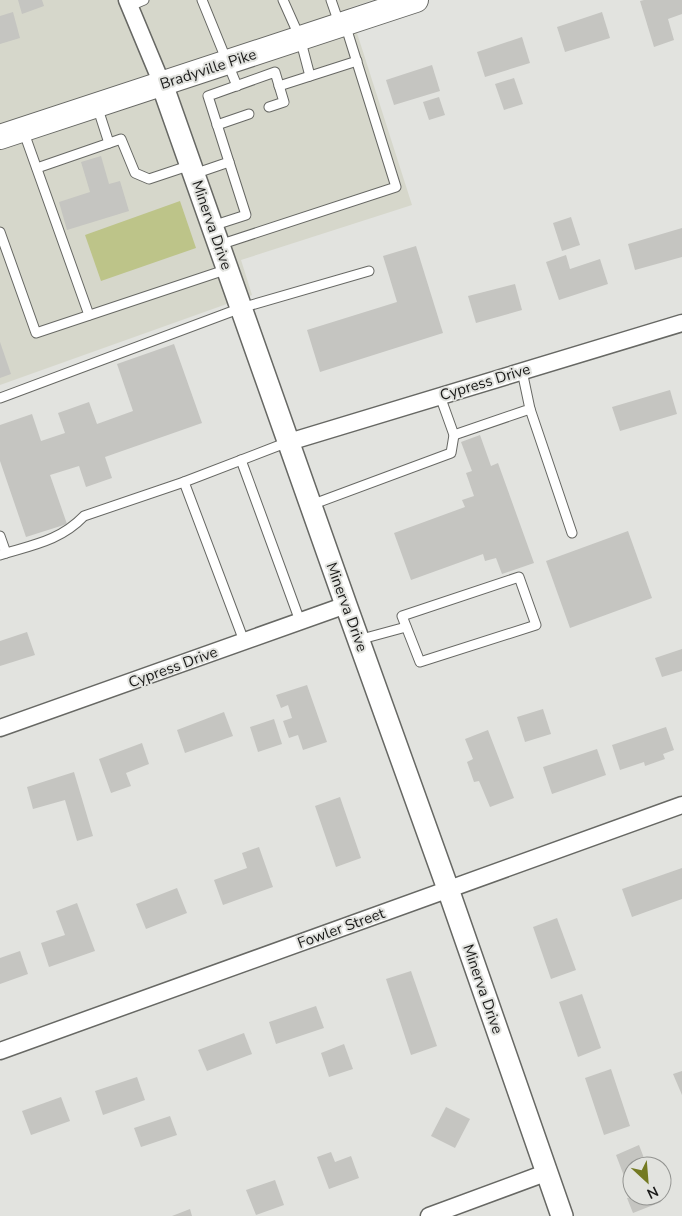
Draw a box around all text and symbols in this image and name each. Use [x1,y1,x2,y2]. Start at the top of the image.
street label: Bradyville Pike [157,44,259,94]
street label: Minerva Drive [187,177,237,273]
street label: Cypress Drive [437,359,533,405]
street label: Minerva Drive [322,560,372,654]
street label: Cypress Drive [126,642,220,692]
street label: Fowler Street [295,903,388,953]
street label: Minerva Drive [458,941,508,1037]
north arrow [622,1156,672,1206]
text: N [644,1181,661,1203]

